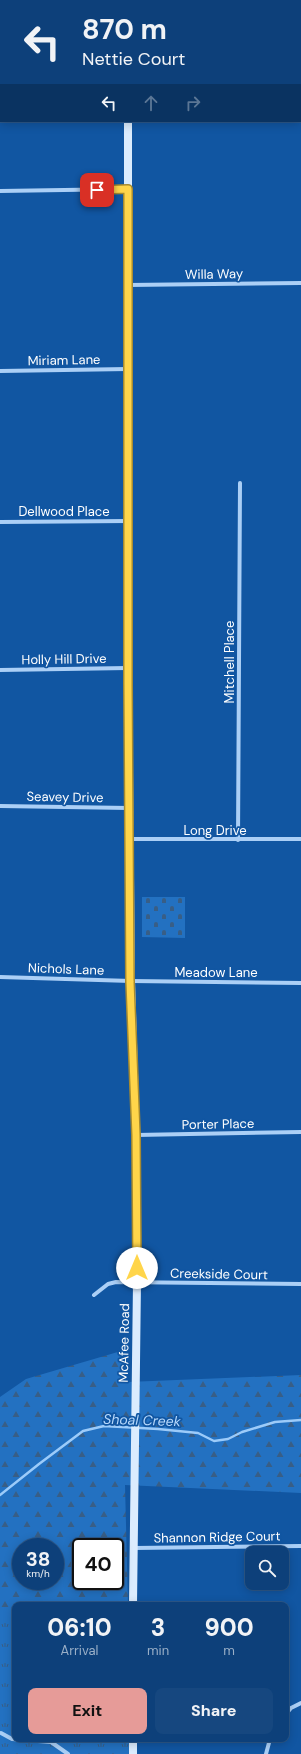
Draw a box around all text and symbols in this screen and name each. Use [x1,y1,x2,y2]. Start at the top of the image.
text: 870 m [82,11,167,48]
icon: left [16,16,68,68]
text: Nettie Court [82,47,185,71]
icon: left [98,92,120,114]
icon: ahead [140,92,162,114]
icon: right [182,92,204,114]
pin [80,173,114,207]
icon: arrive [86,179,108,201]
street label: Willa Way [185,265,243,283]
street label: Miriam Lane [27,351,101,369]
street label: Dellwood Place [18,503,110,520]
street label: Mitchell Place [221,621,238,703]
street label: Holly Hill Drive [21,650,107,668]
street label: Seavey Drive [26,788,104,806]
street label: Long Drive [183,822,247,839]
street label: Nichols Lane [28,959,104,979]
street label: Meadow Lane [174,964,258,981]
street label: Porter Place [182,1115,254,1133]
position arrow [116,1247,158,1289]
street label: Creekside Court [170,1265,268,1283]
street label: McAfee Road [115,1303,133,1383]
water label: Shoal Creek [103,1410,182,1430]
street label: Shannon Ridge Court [153,1527,281,1547]
speed limit sign: 40 [72,1538,124,1590]
text: 38 [26,1546,50,1572]
map controls [245,1546,289,1590]
button: search [245,1546,289,1590]
text: km/h [26,1567,50,1580]
text: 06:10 [47,1612,112,1643]
text: 3 [151,1612,165,1643]
text: 900 [204,1612,254,1643]
text: Arrival [61,1642,98,1659]
text: min [147,1642,169,1659]
text: m [223,1642,235,1659]
button: Exit [28,1688,147,1734]
button: Share [155,1688,273,1734]

